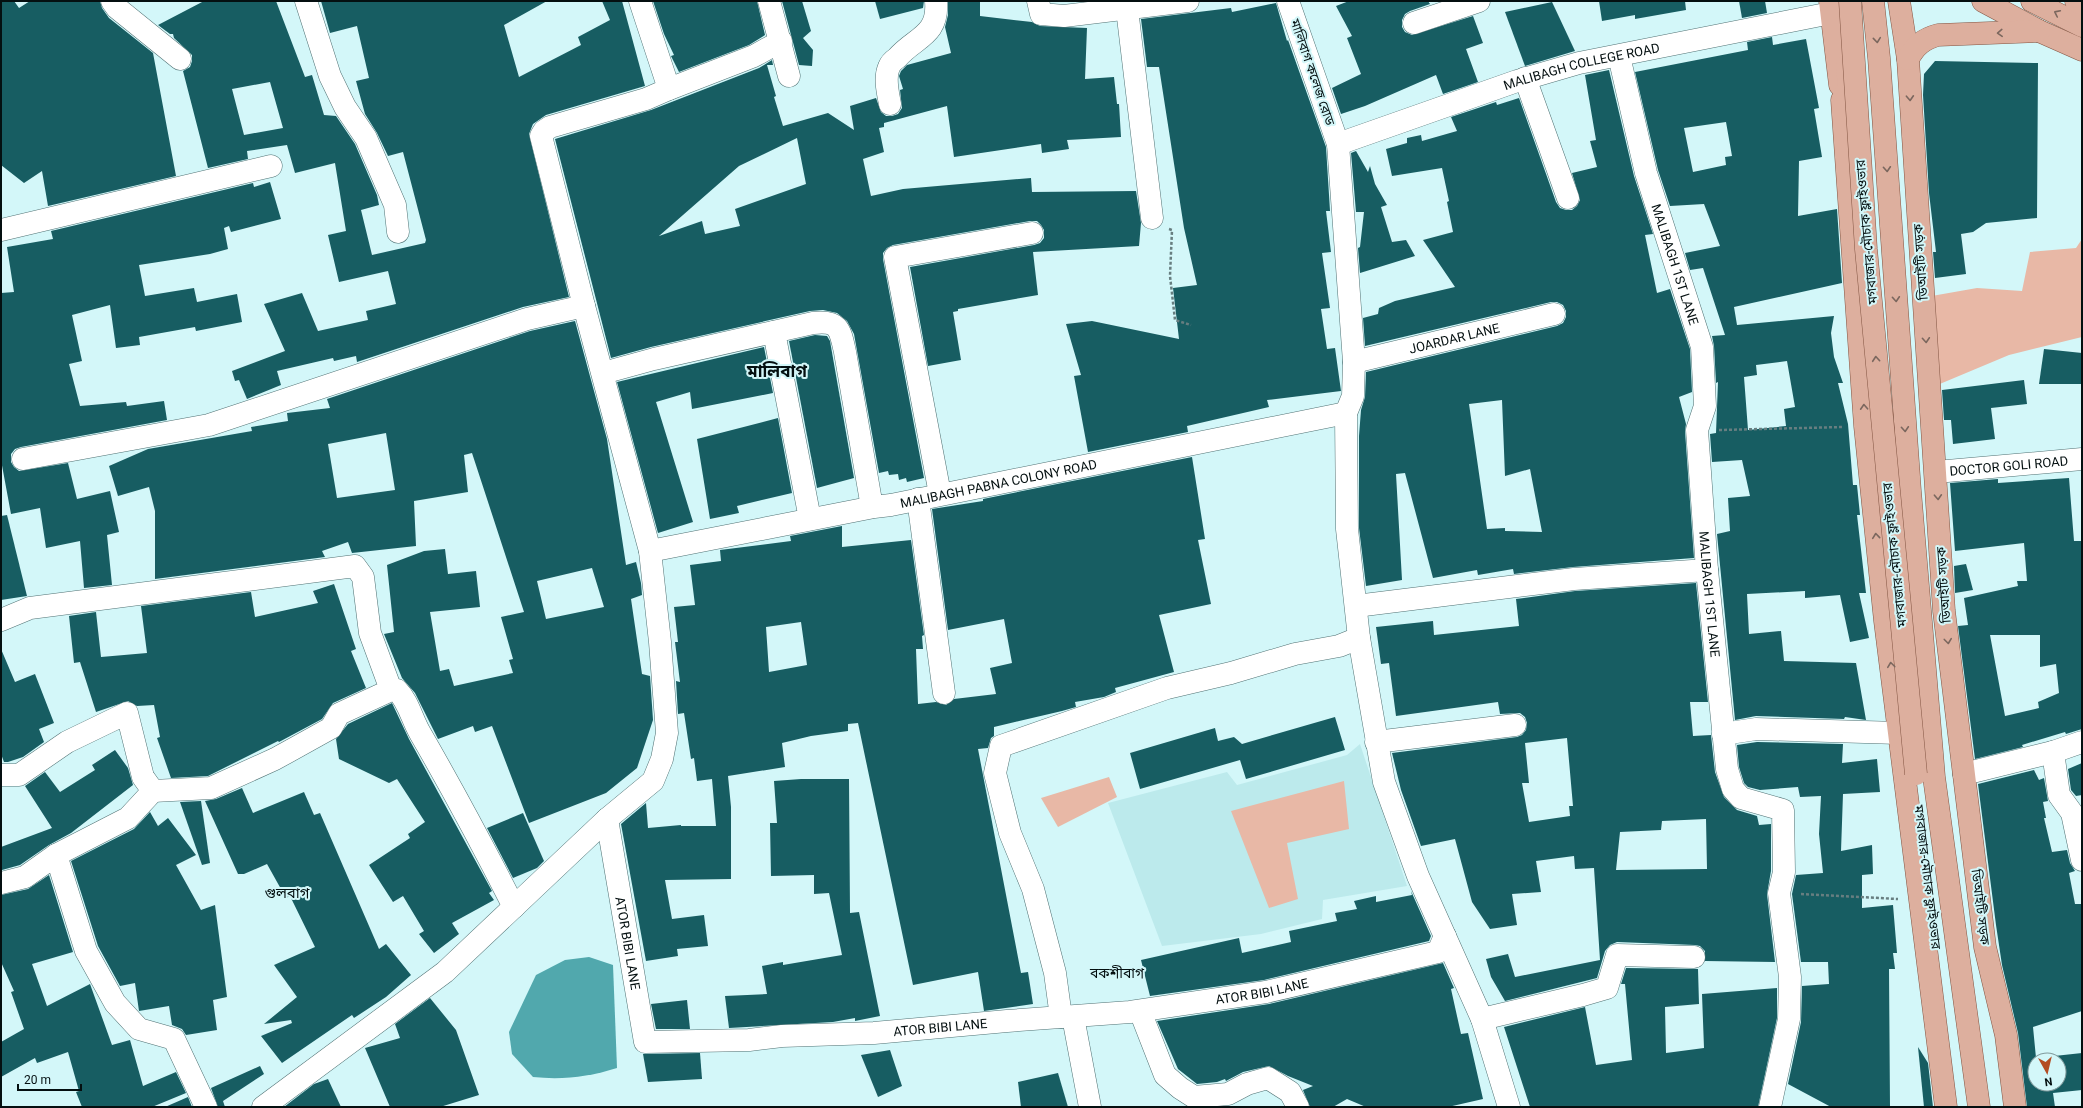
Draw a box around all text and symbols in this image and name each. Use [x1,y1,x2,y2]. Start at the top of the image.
one-way arrow [2054,10,2061,18]
street label: মালিবাগ কলেজ রোড [1287,16,1338,128]
one-way arrow [1997,28,2003,37]
one-way arrow [1873,37,1882,43]
street label: MALIBAGH COLLEGE ROAD [1501,40,1661,93]
one-way arrow [1906,95,1914,101]
street label: মগবাজার-মৌচাক ফ্লাইওভার [1853,159,1880,306]
one-way arrow [1883,166,1892,172]
street label: MALIBAGH 1ST LANE [1648,202,1701,327]
street label: ডিআইটি সড়ক [1910,223,1931,302]
one-way arrow [1892,296,1901,302]
street label: JOARDAR LANE [1407,320,1501,357]
one-way arrow [1922,337,1931,343]
one-way arrow [1872,356,1881,362]
district label: মালিবাগ [746,361,807,381]
one-way arrow [1859,404,1868,410]
one-way arrow [1901,426,1910,432]
street label: DOCTOR GOLI ROAD [1949,453,2069,479]
street label: MALIBAGH PABNA COLONY ROAD [899,457,1098,511]
street label: মগবাজার-মৌচাক ফ্লাইওভার [1879,482,1910,629]
one-way arrow [1933,494,1942,500]
street label: MALIBAGH 1ST LANE [1696,531,1723,658]
one-way arrow [1872,533,1881,539]
street label: ডিআইটি সড়ক [1933,546,1954,625]
one-way arrow [1943,638,1952,644]
one-way arrow [1886,662,1895,668]
street label: মগবাজার-মৌচাক ফ্লাইওভার [1911,803,1944,950]
street label: ডিআইটি সড়ক [1968,867,1993,946]
district label: গুলবাগ [265,884,310,902]
street label: ATOR BIBI LANE [612,896,643,991]
district label: বকশীবাগ [1089,965,1145,981]
street label: ATOR BIBI LANE [1215,975,1310,1007]
street label: ATOR BIBI LANE [893,1016,988,1039]
north arrow [2027,1052,2067,1092]
scale bar [18,1066,81,1092]
text: 20 m [24,1073,51,1087]
text: N [2043,1074,2053,1088]

